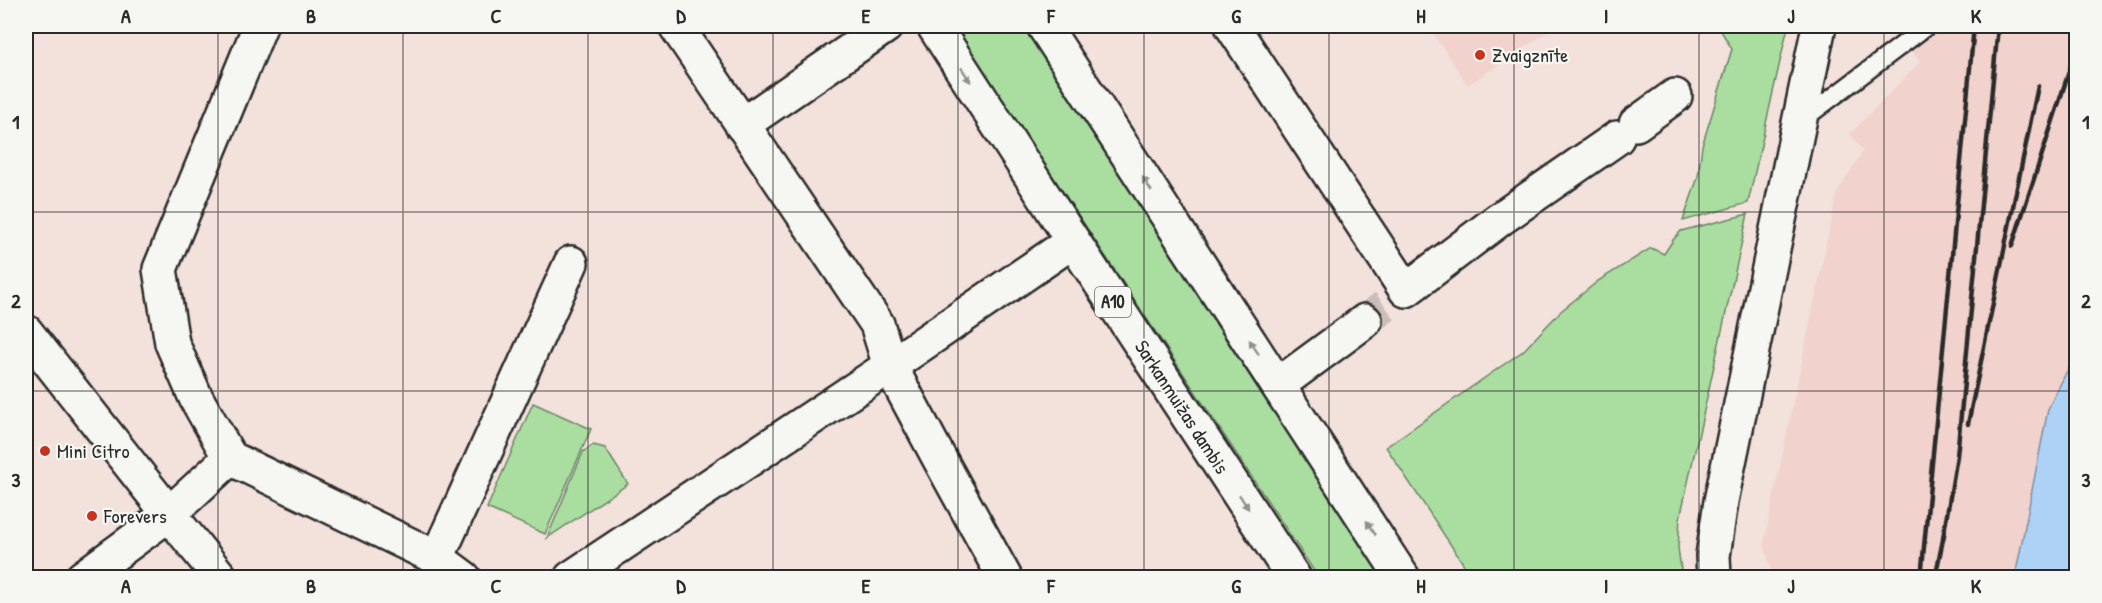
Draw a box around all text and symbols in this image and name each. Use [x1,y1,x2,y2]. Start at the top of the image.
text: A [121,2,131,29]
text: B [306,2,316,29]
text: C [491,2,502,29]
text: D [676,2,686,29]
text: E [862,2,871,29]
text: F [1046,2,1056,29]
text: G [1231,2,1241,29]
text: H [1416,2,1426,29]
text: I [1604,2,1608,29]
text: J [1787,2,1795,29]
text: K [1971,2,1982,29]
place label: Zvaigznīte [1492,41,1568,68]
marker: Zvaigznīte [1473,48,1487,62]
one-way arrow [960,66,971,83]
text: 1 [12,108,20,135]
text: 1 [2082,108,2090,135]
one-way arrow [1141,176,1153,192]
text: 2 [11,287,21,314]
road number: A10 [1095,287,1131,317]
text: 2 [2081,287,2091,314]
street label: Sarkanmuižas dambis [1129,335,1236,479]
one-way arrow [1248,339,1259,355]
place label: Mini Citro [57,437,130,464]
marker: Mini Citro [38,444,52,458]
text: 3 [12,466,21,493]
text: 3 [2082,466,2091,493]
one-way arrow [1239,493,1250,510]
place label: Forevers [103,502,167,529]
marker: Forevers [85,509,99,523]
one-way arrow [1365,521,1377,537]
text: A [121,572,131,599]
text: B [306,572,316,599]
text: C [491,572,502,599]
text: D [676,572,686,599]
text: E [862,572,871,599]
text: F [1046,572,1056,599]
text: G [1231,572,1241,599]
text: H [1416,572,1426,599]
text: I [1604,572,1608,599]
text: J [1787,572,1795,599]
text: K [1971,572,1982,599]

